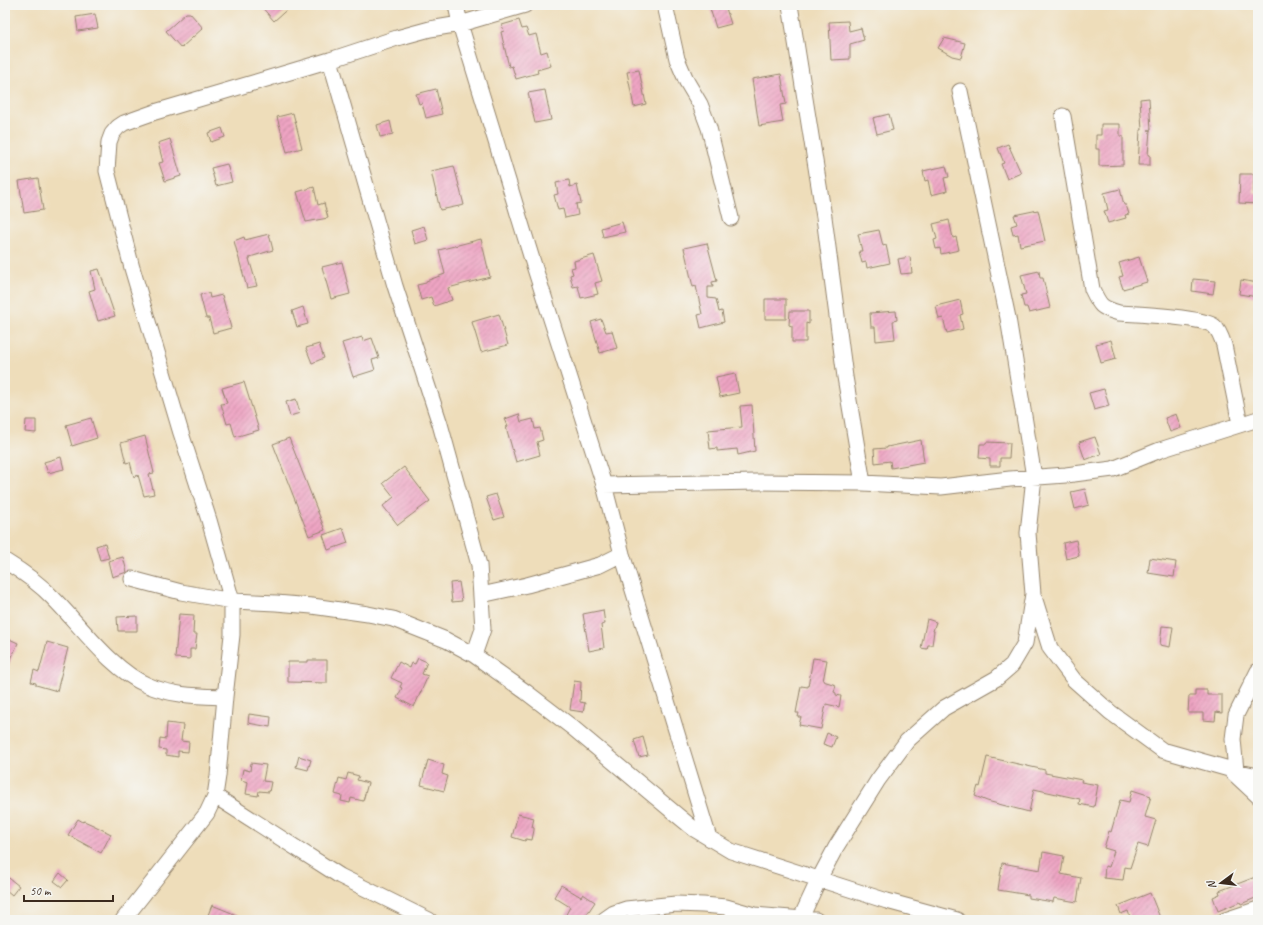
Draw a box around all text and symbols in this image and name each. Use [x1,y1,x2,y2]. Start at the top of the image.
north arrow [1201,863,1241,903]
scale bar [24,877,113,903]
text: N [1203,878,1219,891]
text: 50 m [30,883,52,899]

